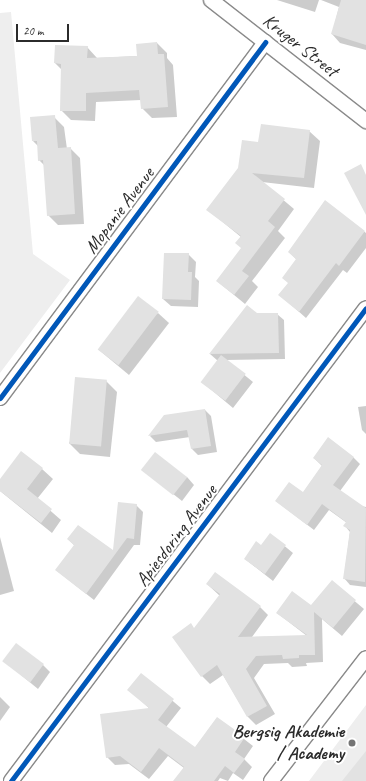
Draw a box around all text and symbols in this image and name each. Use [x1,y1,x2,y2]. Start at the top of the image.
street label: Kruger Street [258,10,342,82]
scale bar [18,16,71,42]
text: 20 m [23,23,43,39]
street label: Mopanie Avenue [80,164,160,258]
street label: Apiesdoring Avenue [131,481,223,591]
place label: Bergsig Akademie / Academy [232,721,344,765]
marker: Bergsig Akademie / Academy [347,738,357,748]

